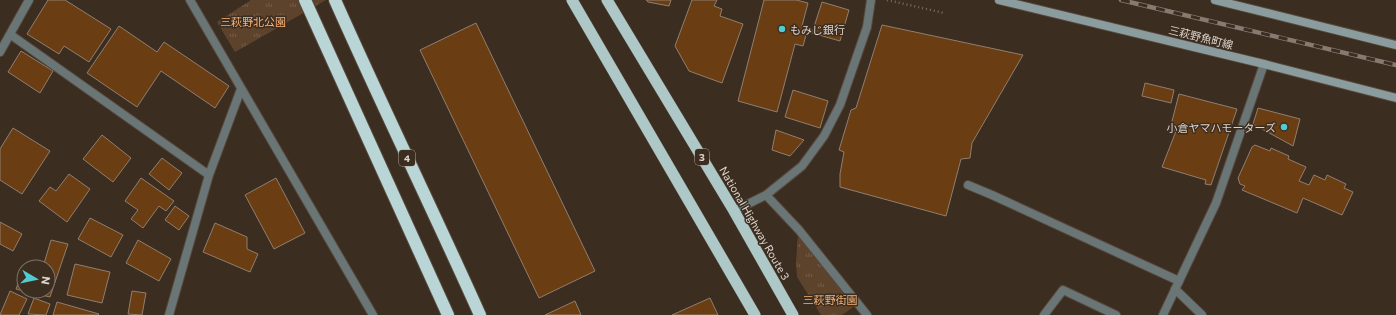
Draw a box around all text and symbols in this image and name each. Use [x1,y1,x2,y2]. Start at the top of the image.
park label: 三萩野北公園 [220,15,286,28]
place label: もみじ銀行 [790,23,845,36]
street label: 三萩野魚町線 [1167,23,1235,51]
marker: もみじ銀行 [777,24,787,34]
place label: 小倉ヤマハモーターズ [1167,121,1276,134]
marker: 小倉ヤマハモーターズ [1279,122,1289,132]
road number: 3 [695,149,709,165]
road number: 4 [399,150,415,166]
street label: National Highway Route 3 [717,164,793,282]
north arrow [16,259,56,299]
text: N [39,276,53,286]
park label: 三萩野街園 [803,293,858,306]

